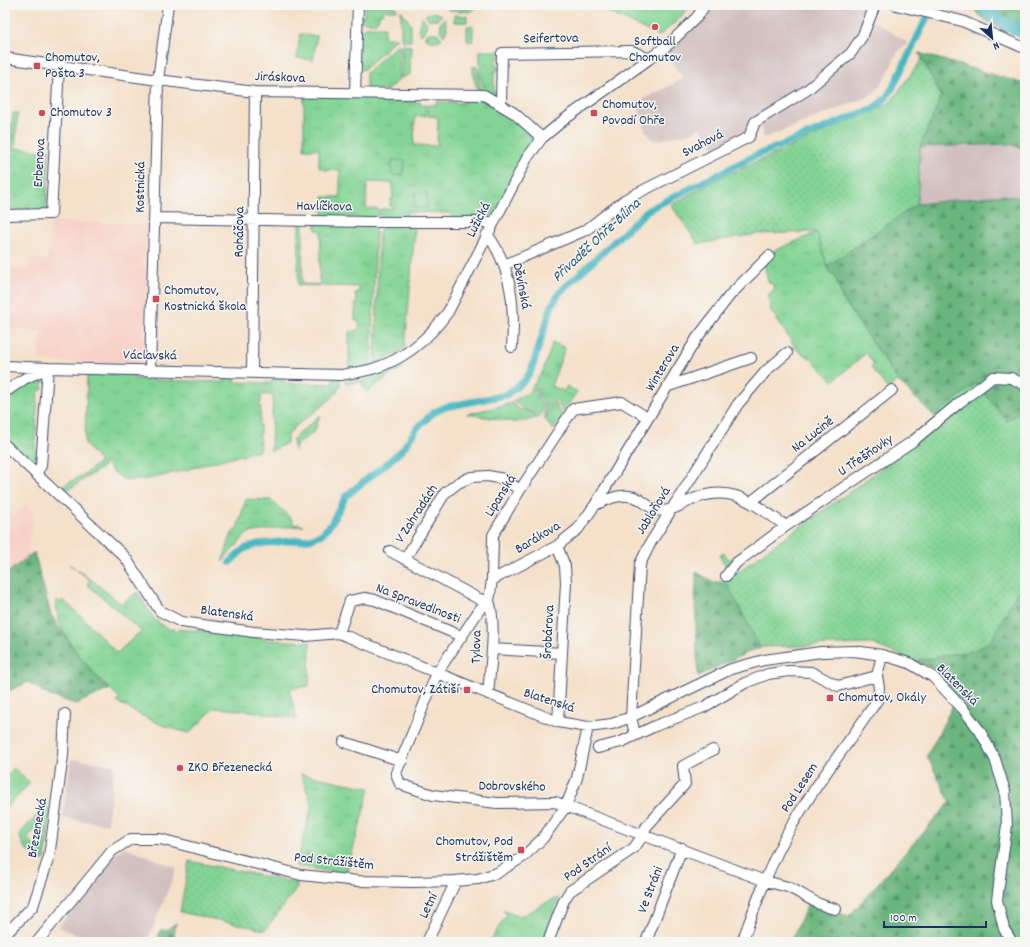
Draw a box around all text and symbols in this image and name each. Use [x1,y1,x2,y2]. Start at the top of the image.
north arrow [972,18,1012,58]
marker: Softball Chomutov [650,22,660,32]
street label: Seifertova [523,29,579,49]
place label: Softball Chomutov [629,32,681,68]
text: N [989,37,1002,54]
place label: Chomutov, Pošta 3 [45,48,100,84]
marker: Chomutov, Pošta 3 [32,61,42,71]
street label: Jiráskova [255,67,306,89]
place label: Chomutov, Povodí Ohře [602,95,665,131]
place label: Chomutov 3 [50,103,112,123]
marker: Chomutov 3 [37,108,47,118]
marker: Chomutov, Povodí Ohře [589,108,599,118]
street label: Svahová [679,125,727,163]
street label: Erbenova [29,138,51,188]
street label: Kostnická [131,161,151,213]
water label: Přivaděč Ohře-Bílina [548,193,647,288]
street label: Havlíčkova [296,197,352,217]
street label: Lužická [462,199,496,241]
street label: Roháčova [230,206,250,258]
street label: Děvínská [507,261,535,311]
place label: Chomutov, Kostnická škola [164,281,247,317]
marker: Chomutov, Kostnická škola [151,294,161,304]
street label: Winterova [641,340,685,396]
street label: Václavská [123,346,177,366]
street label: Na Lucině [787,412,839,458]
street label: U Třešňovky [834,430,898,482]
street label: Lipanská [480,471,522,521]
street label: V Zahradách [391,481,443,547]
street label: Jabloňová [632,483,676,539]
street label: Barákova [512,516,565,559]
street label: Na Spravedlnosti [373,579,464,629]
street label: Blatenská [199,600,255,628]
street label: Šrobárova [538,604,560,660]
street label: Tylova [466,630,488,664]
street label: Blatenská [931,659,983,711]
place label: Chomutov, Zátiší [371,680,460,700]
street label: Blatenská [521,683,577,719]
marker: Chomutov, Zátiší [462,685,472,695]
place label: Chomutov, Okály [838,688,926,708]
marker: Chomutov, Okály [825,693,835,703]
place label: ZKO Březenecká [188,758,272,778]
street label: Pod Lesem [776,759,824,817]
marker: ZKO Březenecká [175,763,185,773]
street label: Dobrovského [478,776,546,798]
street label: Březenecká [23,797,53,859]
place label: Chomutov, Pod Strážištěm [436,832,513,868]
street label: Pod Strání [560,838,617,887]
marker: Chomutov, Pod Strážištěm [516,845,526,855]
street label: Pod Strážištěm [293,848,375,876]
street label: Ve Stráni [633,863,669,916]
street label: Letní [414,889,444,922]
scale bar [884,903,986,929]
text: 100 m [890,910,917,927]

